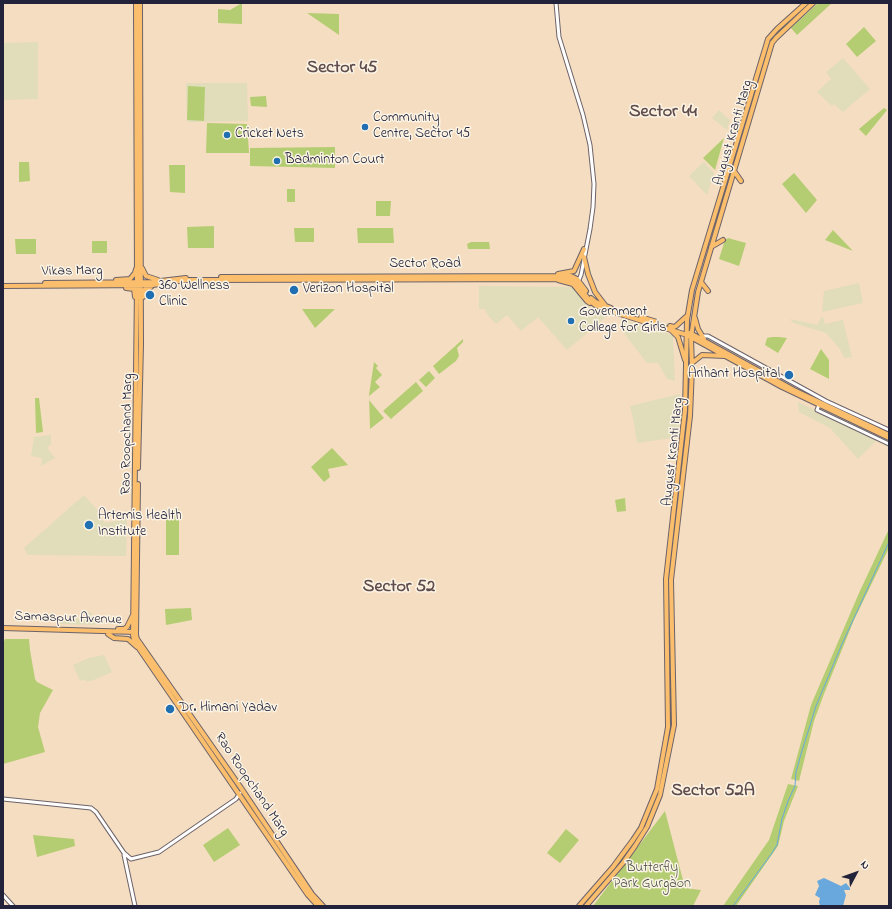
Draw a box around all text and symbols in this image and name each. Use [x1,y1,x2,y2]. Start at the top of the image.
district label: Sector 45 [307,58,377,80]
street label: August Kranti Marg [711,78,757,188]
district label: Sector 44 [629,102,697,124]
place label: Community Centre, Sector 45 [373,111,470,144]
marker: Community Centre, Sector 45 [360,122,370,132]
place label: Cricket Nets [235,127,304,143]
marker: Cricket Nets [222,130,232,140]
place label: Badminton Court [285,153,384,169]
marker: Badminton Court [272,156,282,166]
street label: Sector Road [389,257,461,273]
street label: Vikas Marg [41,263,103,281]
place label: 360 Wellness Clinic [159,279,230,312]
place label: Verizon Hospital [303,282,394,298]
marker: Verizon Hospital [288,284,300,296]
marker: 360 Wellness Clinic [144,289,156,301]
place label: Government College for Girls [579,305,666,338]
marker: Government College for Girls [566,316,576,326]
place label: Arihant Hospital [688,367,780,383]
marker: Arihant Hospital [783,369,795,381]
street label: Rao Roopchand Marg [119,373,137,495]
street label: August Kranti Marg [660,397,688,507]
place label: Artemis Health Institute [98,509,182,542]
marker: Artemis Health Institute [83,519,95,531]
district label: Sector 52 [363,577,435,599]
street label: Samaspur Avenue [14,609,122,629]
place label: Dr. Himani Yadav [179,701,277,717]
marker: Dr. Himani Yadav [164,703,176,715]
street label: Rao Roopchand Marg [210,730,292,840]
district label: Sector 52A [671,781,755,803]
north arrow [836,853,876,893]
text: N [857,857,874,873]
park label: Butterfly Park Gurgaon [613,861,691,894]

